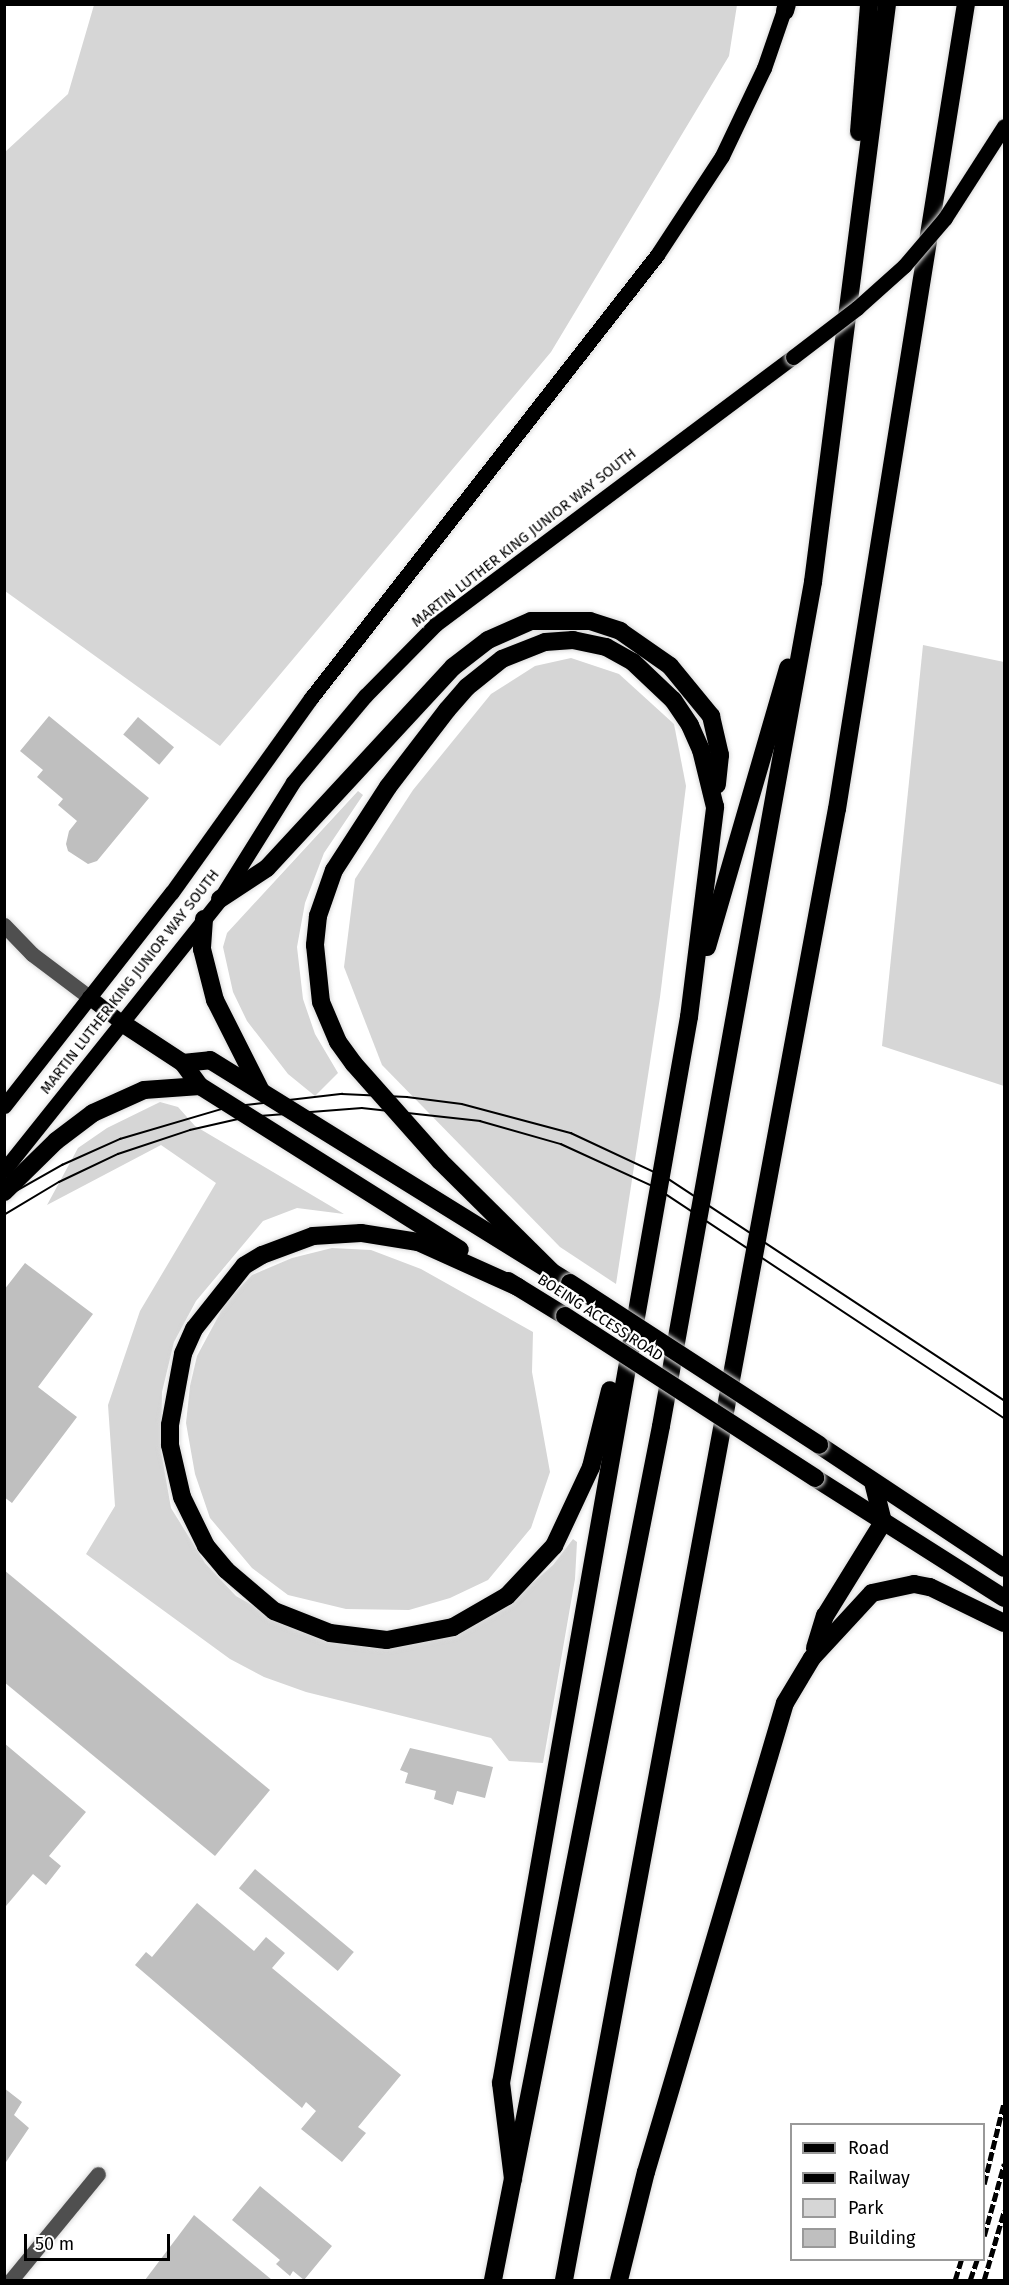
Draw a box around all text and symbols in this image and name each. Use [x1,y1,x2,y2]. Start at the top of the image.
street label: MARTIN LUTHER KING JUNIOR WAY SOUTH [408,445,640,631]
street label: MARTIN LUTHER KING JUNIOR WAY SOUTH [37,866,223,1098]
street label: BOEING ACCESS ROAD [534,1271,666,1365]
legend [790,2123,985,2261]
text: Road [848,2137,890,2159]
text: Railway [848,2167,910,2189]
text: Park [848,2197,883,2219]
scale bar [27,2222,172,2260]
text: Building [848,2227,915,2249]
text: 50 m [35,2233,74,2255]

